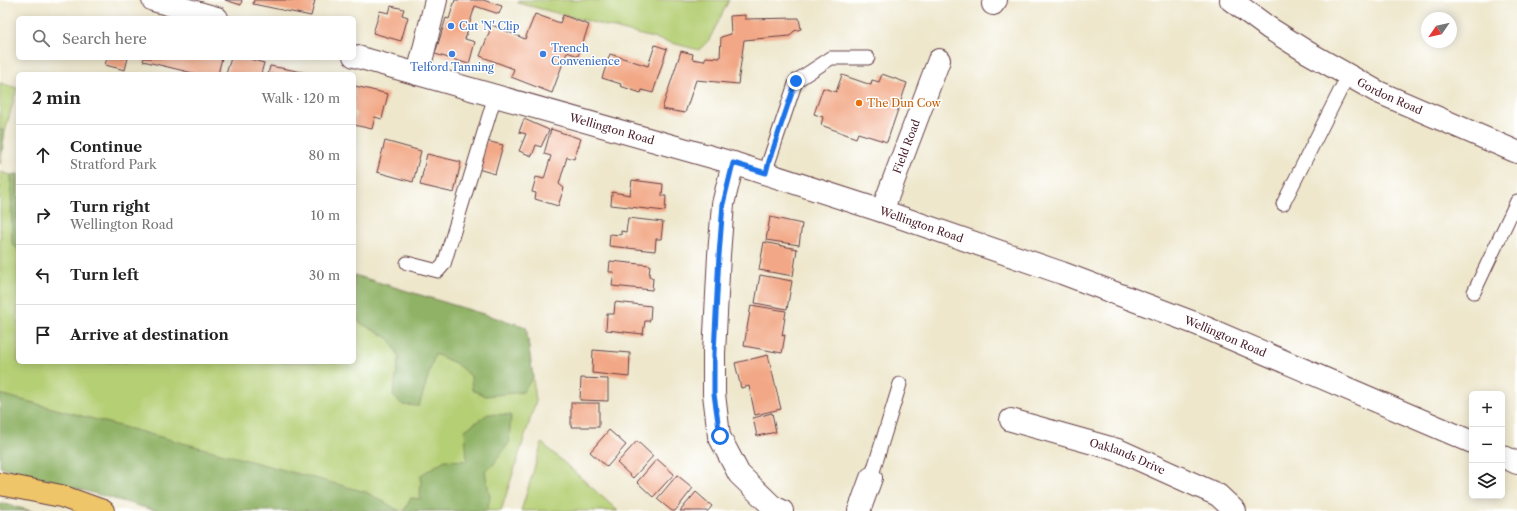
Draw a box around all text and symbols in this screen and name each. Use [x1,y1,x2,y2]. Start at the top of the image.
north arrow [1421,12,1457,48]
search box [16,16,356,60]
place label: Cut 'N' Clip [459,19,520,33]
marker: Cut 'N' Clip [446,21,456,31]
icon: search [30,27,52,49]
text: Search here [62,29,147,48]
place label: Trench Convenience [551,41,620,68]
marker: Telford Tanning [447,49,457,59]
marker: Trench Convenience [538,49,548,59]
place label: Telford Tanning [410,60,494,74]
route end [787,72,805,90]
street label: Gordon Road [1355,75,1425,117]
text: 2 min [32,88,81,108]
text: Walk · 120 m [262,90,340,106]
place label: The Dun Cow [867,96,942,110]
marker: The Dun Cow [854,98,864,108]
street label: Wellington Road [567,110,656,148]
street label: Field Road [890,117,923,175]
text: Continue [70,137,142,156]
icon: ahead [32,144,54,166]
text: 80 m [308,147,340,163]
text: Stratford Park [70,156,157,172]
text: Turn right [70,197,150,216]
street label: Wellington Road [877,203,965,246]
icon: right [32,204,54,226]
text: 10 m [311,207,340,223]
text: Wellington Road [70,216,173,232]
icon: left [32,264,54,286]
text: Turn left [70,265,139,284]
text: 30 m [309,267,340,283]
street label: Wellington Road [1182,313,1269,360]
icon: arrive [32,324,54,346]
text: Arrive at destination [70,325,229,344]
map controls [1469,391,1505,499]
button: + [1469,391,1505,427]
route start [711,427,729,445]
button: − [1469,427,1505,463]
street label: Oaklands Drive [1088,435,1167,477]
button: layers [1469,463,1505,499]

